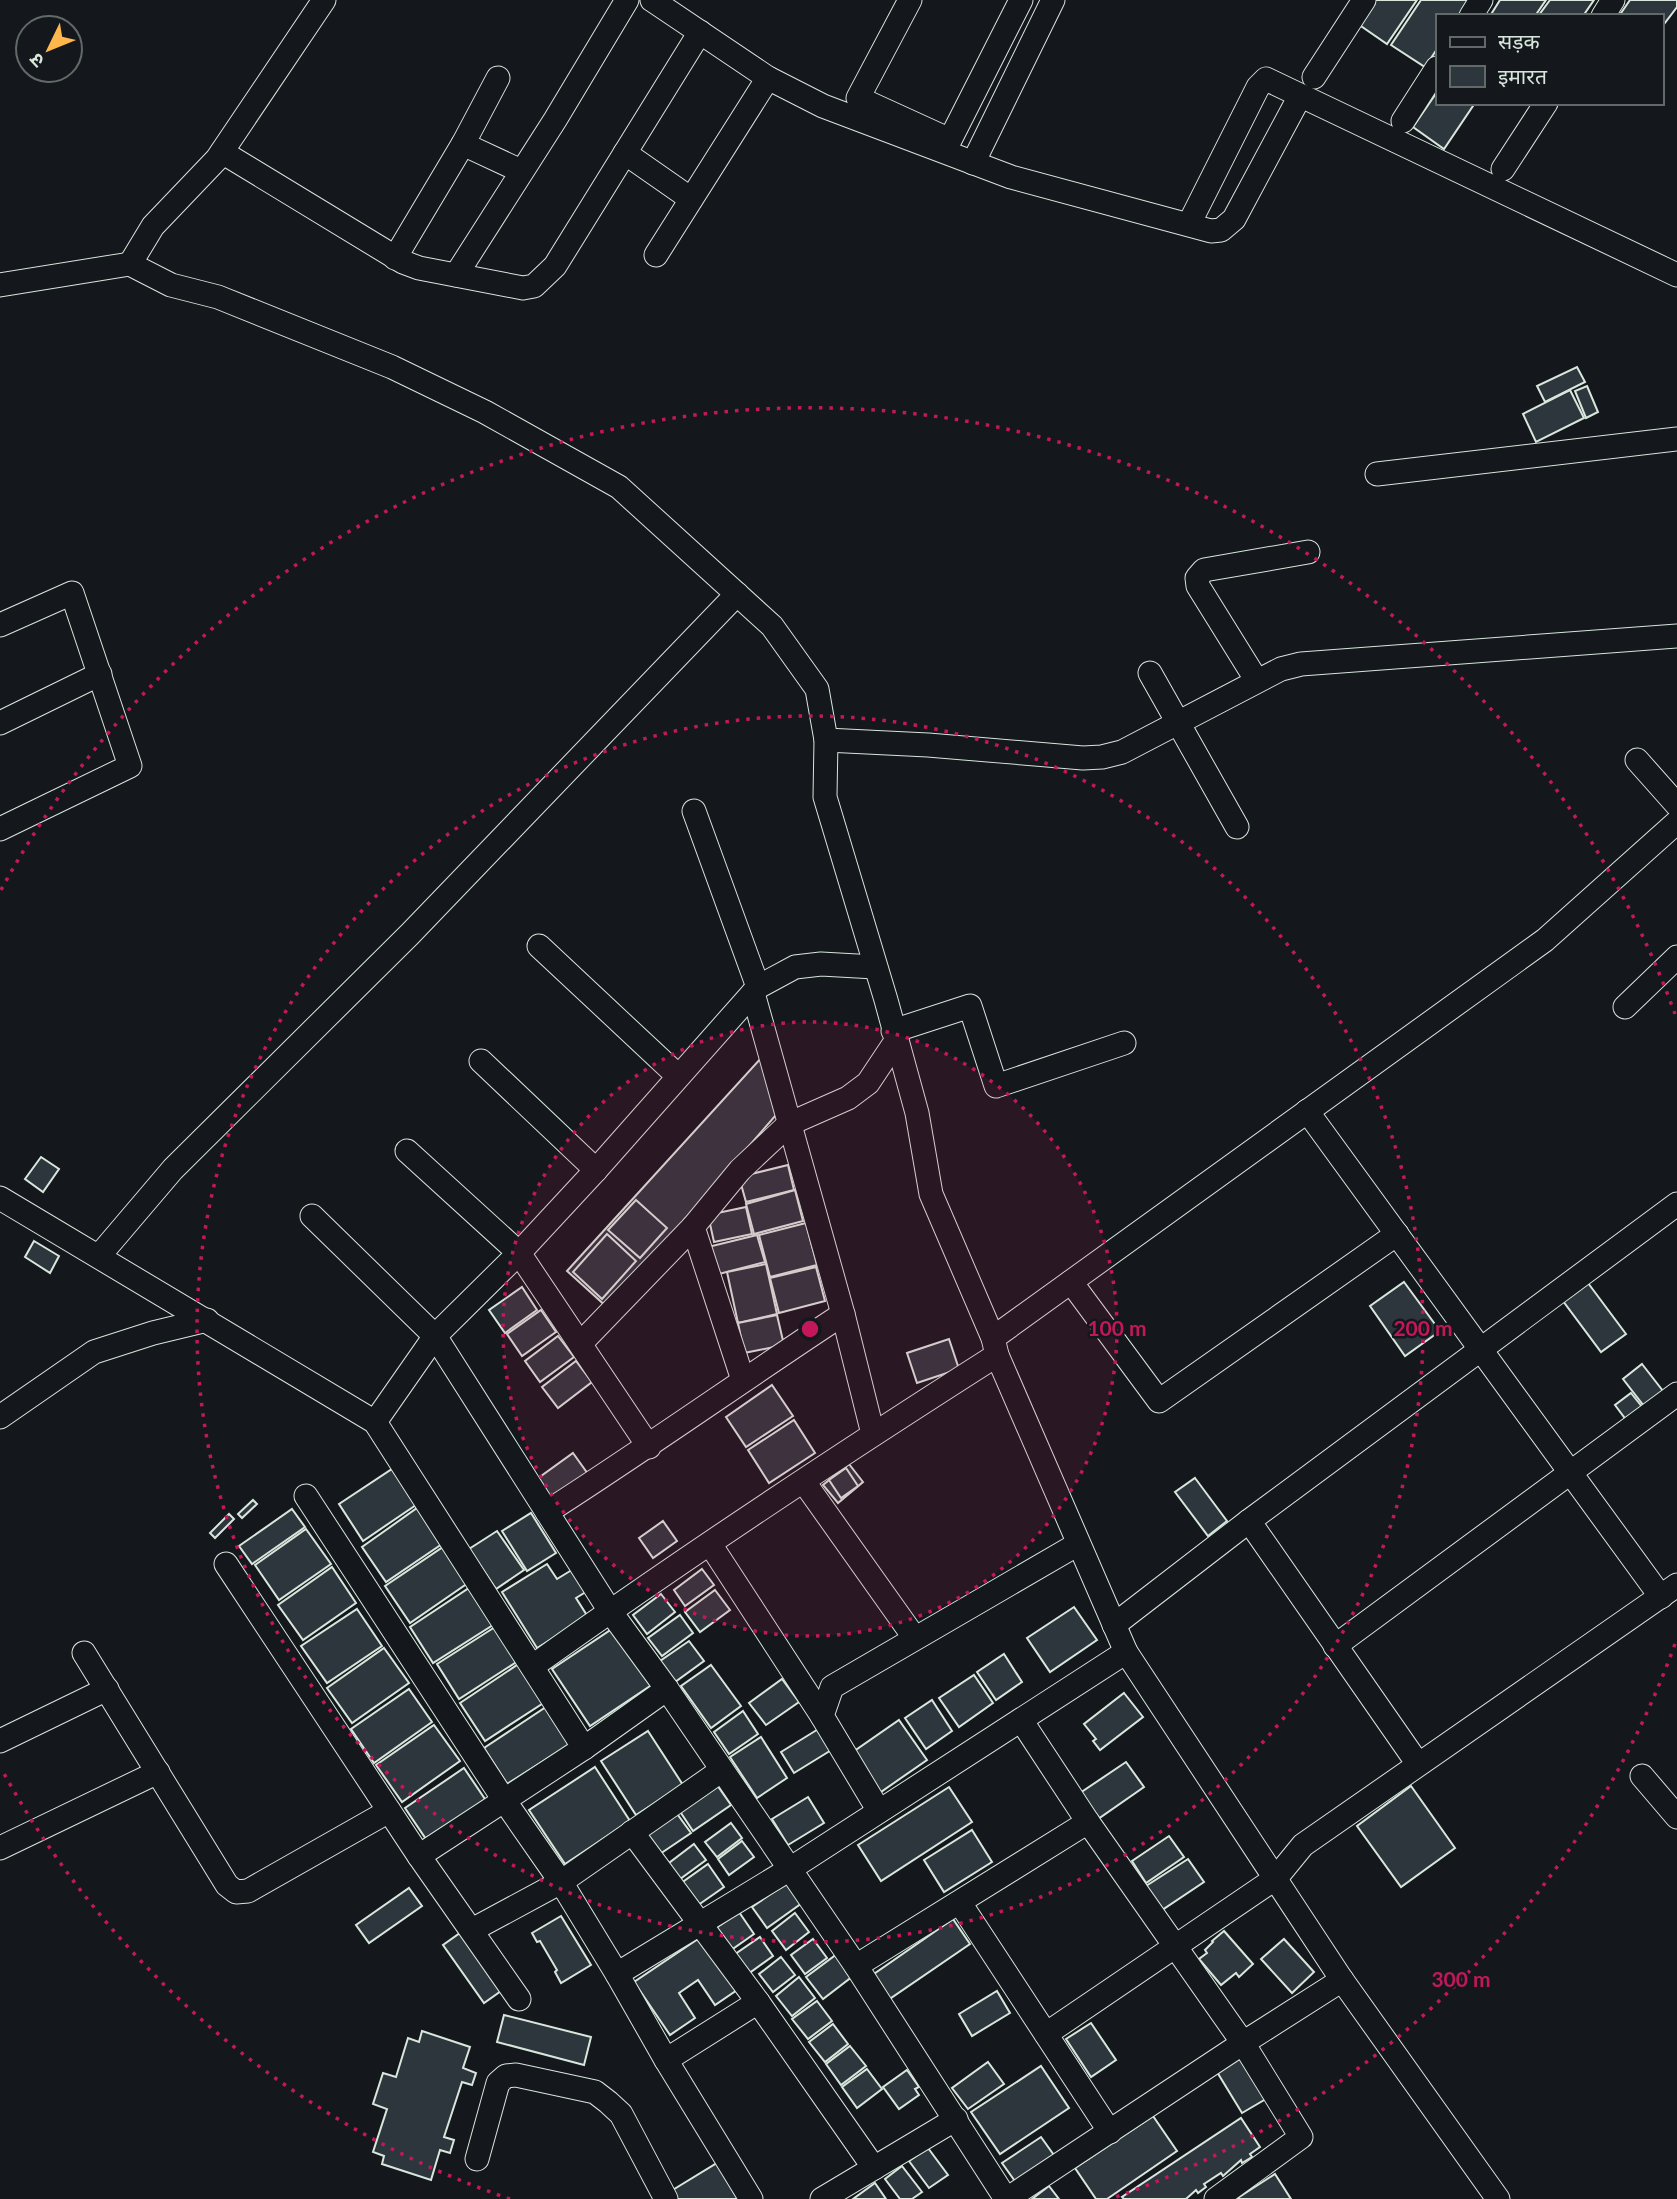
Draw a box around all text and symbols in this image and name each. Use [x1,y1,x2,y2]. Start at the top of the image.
north arrow [14,14,84,84]
legend [1436,14,1663,105]
text: सड़क [1498,28,1540,53]
text: उ [23,48,48,73]
text: इमारत [1498,63,1548,88]
text: 100 m [1087,1315,1147,1340]
text: 200 m [1393,1315,1453,1340]
centre of rings [798,1317,822,1341]
text: 300 m [1431,1966,1491,1991]

